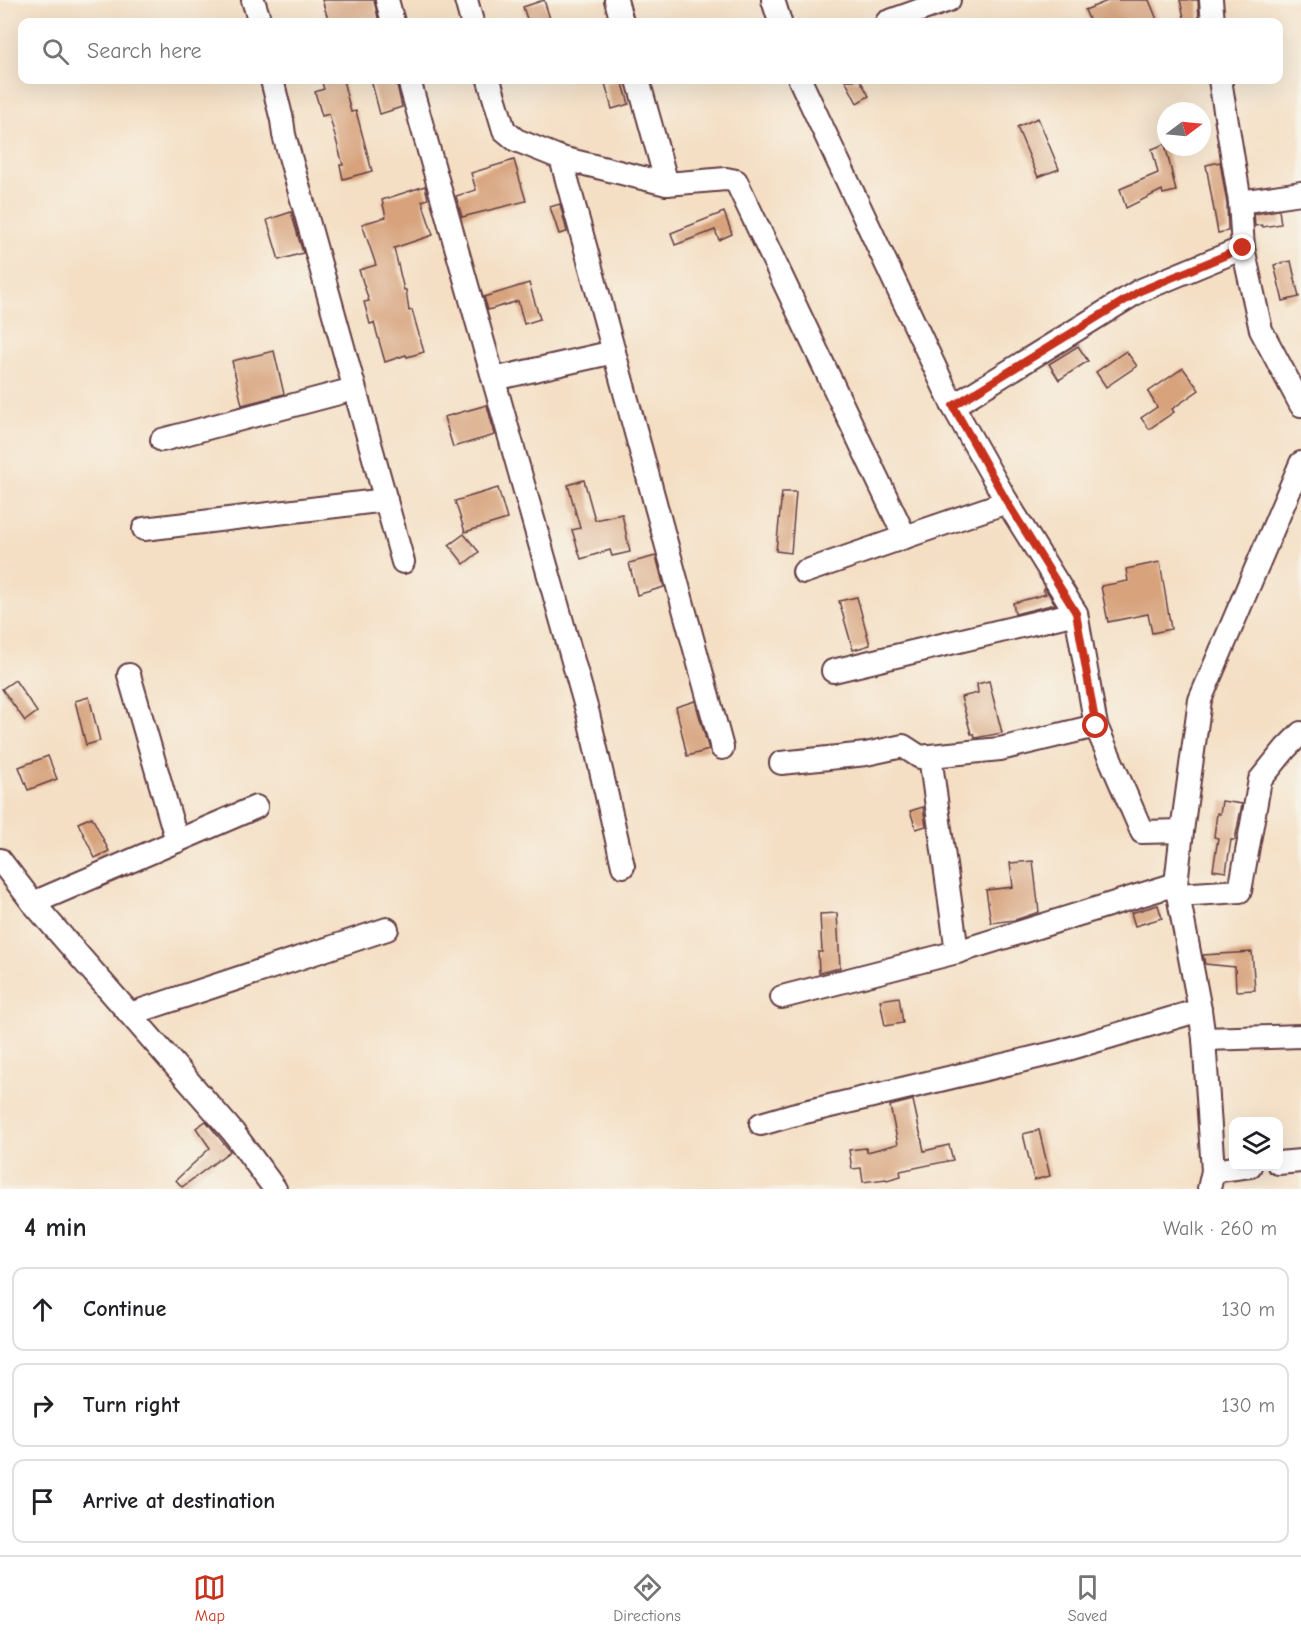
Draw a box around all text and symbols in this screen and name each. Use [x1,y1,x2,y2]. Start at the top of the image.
search box [18,18,1283,84]
icon: search [39,35,72,68]
text: Search here [87,38,202,64]
north arrow [1157,102,1211,156]
route end [1229,234,1255,260]
route start [1082,712,1108,738]
map controls [1229,1117,1283,1171]
button: layers [1229,1117,1283,1171]
text: 4 min [24,1213,87,1243]
text: Walk · 260 m [1163,1217,1277,1240]
icon: ahead [26,1293,59,1326]
text: Continue [83,1296,166,1322]
text: 130 m [1222,1298,1275,1321]
icon: right [26,1389,59,1422]
text: Turn right [83,1392,180,1418]
text: 130 m [1222,1394,1275,1417]
icon: arrive [26,1485,59,1518]
text: Arrive at destination [83,1488,275,1514]
tab: Map [193,1571,226,1625]
tab: Directions [613,1571,681,1625]
tab: Saved [1068,1571,1108,1625]

